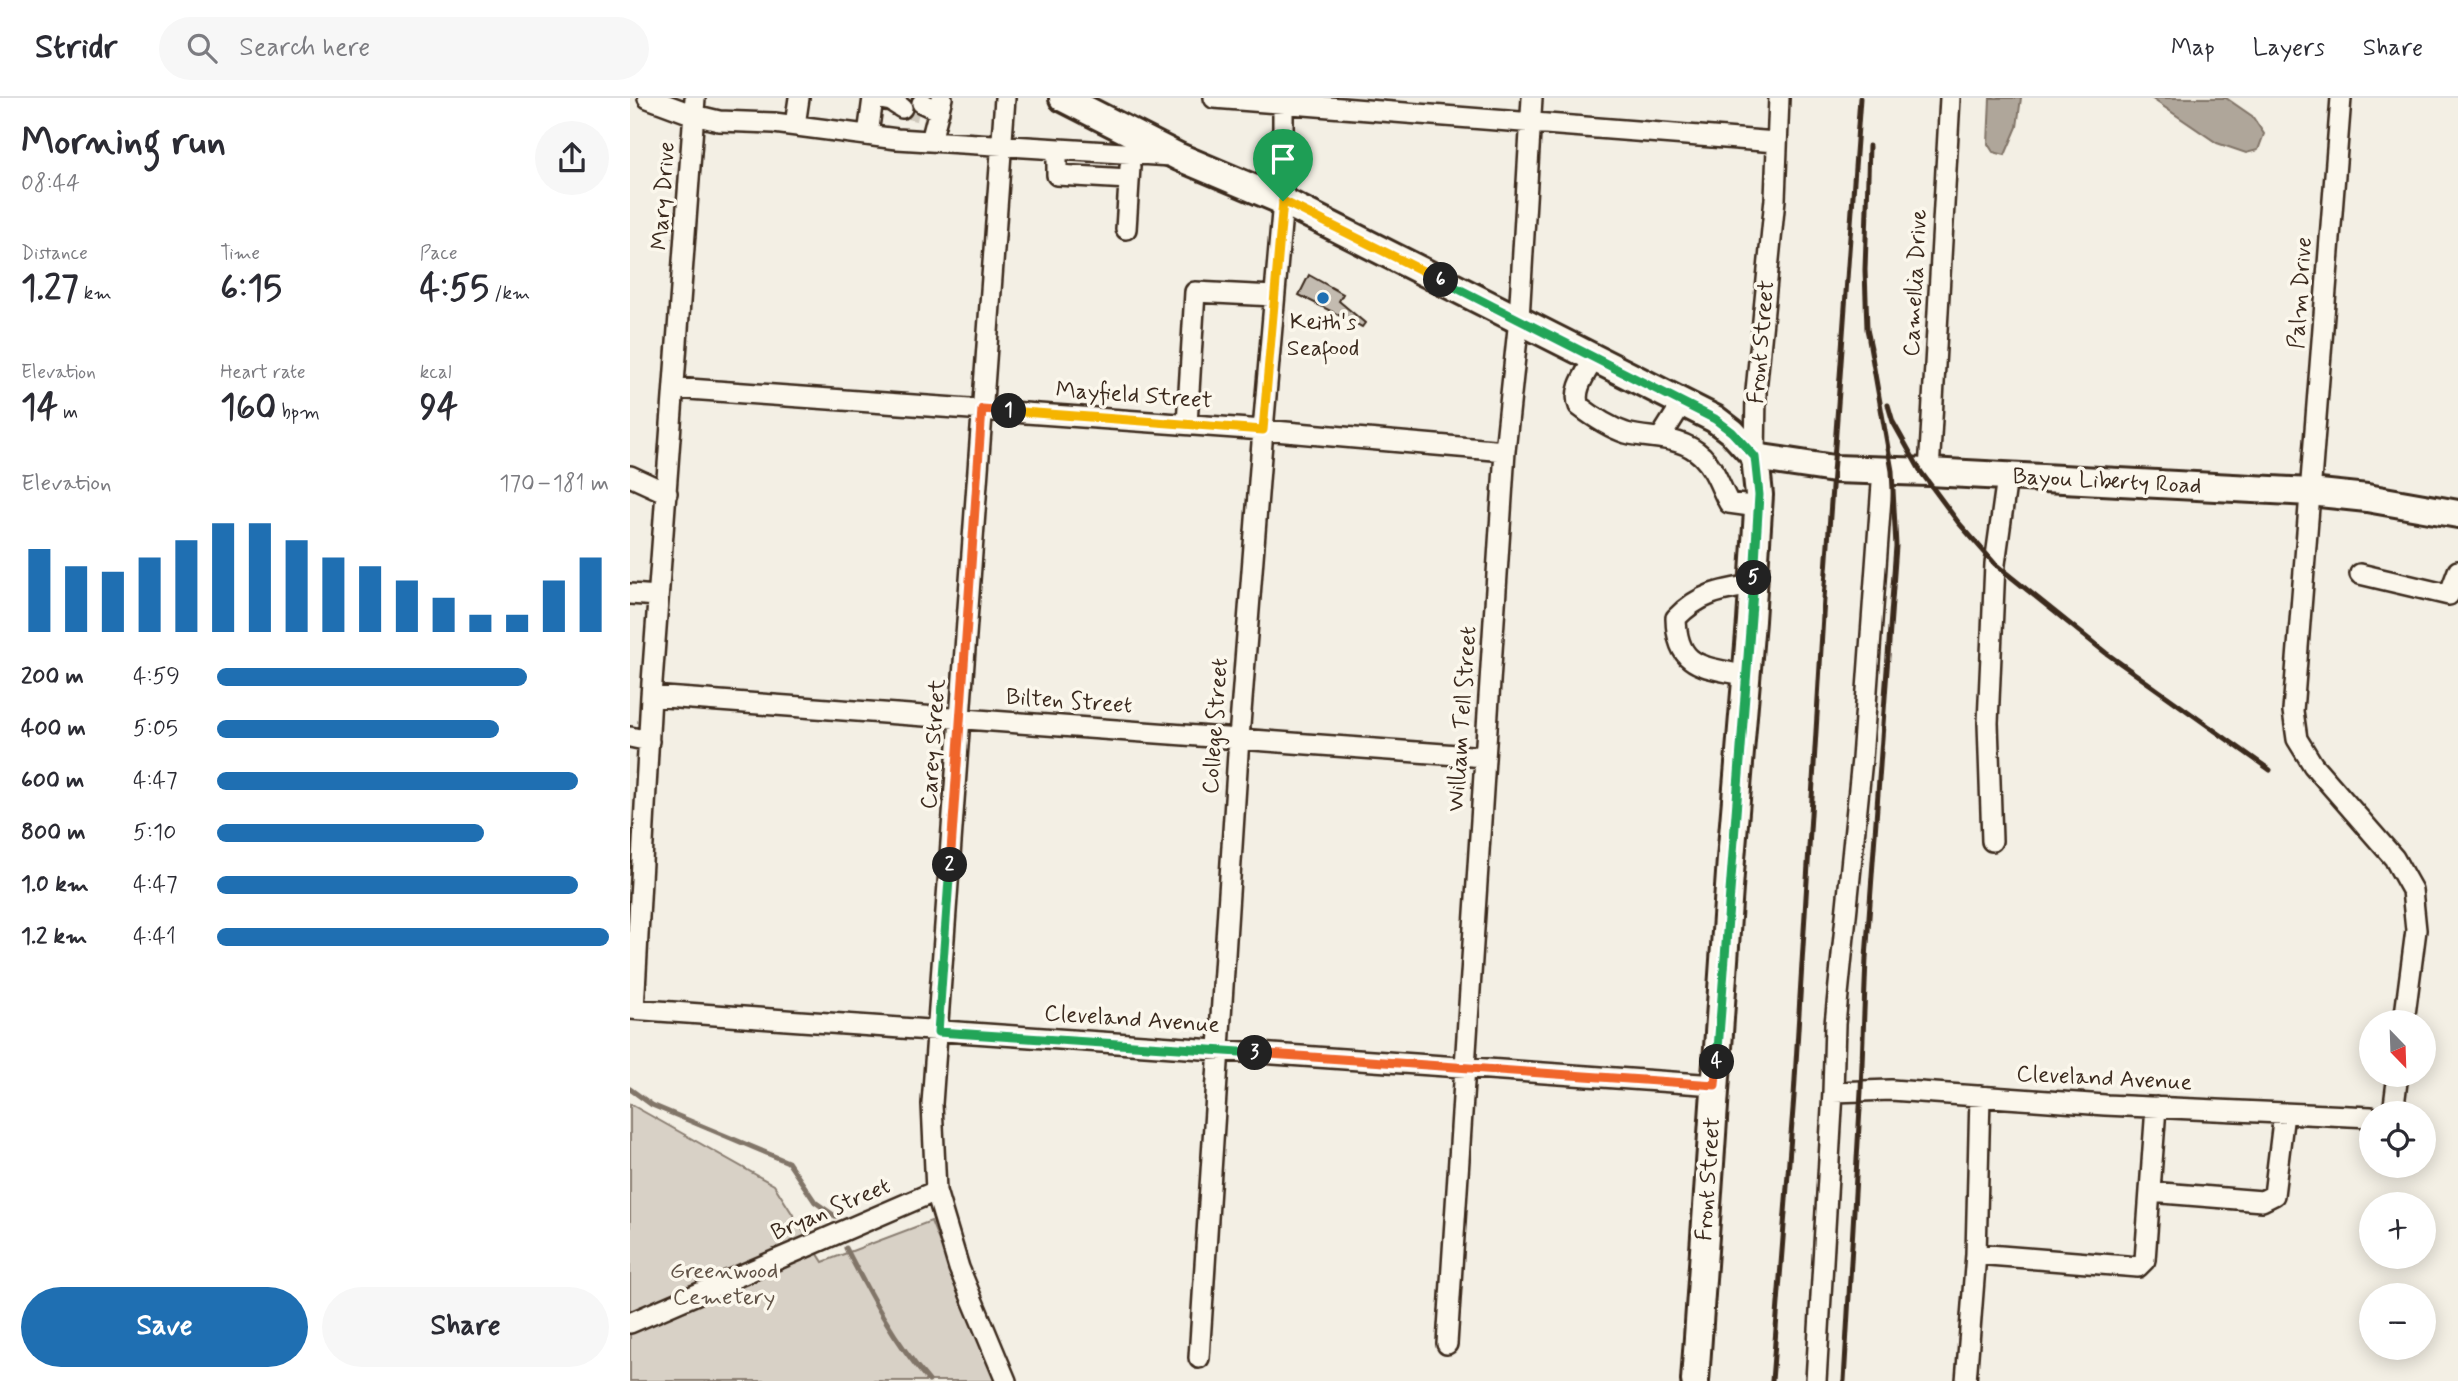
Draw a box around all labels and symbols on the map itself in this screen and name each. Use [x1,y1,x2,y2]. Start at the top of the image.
pin [1253,129,1313,201]
street label: Mary Drive [645,141,683,251]
street label: Camellia Drive [1897,208,1935,358]
street label: Palm Drive [2282,236,2320,350]
pin: 6 [1424,262,1458,298]
street label: Front Street [1742,279,1782,405]
marker: Keith's Seafood [1315,290,1331,306]
place label: Keith's Seafood [1287,308,1359,365]
street label: Mayfield Street [1055,376,1213,416]
pin: 1 [992,394,1026,428]
street label: Bayou Liberty Road [2012,462,2202,502]
pin: 5 [1736,560,1772,596]
street label: William Tell Street [1442,625,1484,813]
street label: College Street [1196,657,1236,795]
street label: Carey Street [914,677,954,810]
street label: Bilten Street [1005,683,1133,721]
pin: 2 [932,848,968,882]
street label: Cleveland Avenue [1043,999,1221,1041]
north arrow [2359,1010,2436,1087]
pin: 3 [1238,1035,1272,1070]
pin: 4 [1700,1044,1734,1080]
street label: Cleveland Avenue [2015,1059,2193,1099]
street label: Front Street [1690,1116,1728,1242]
street label: Bryan Street [767,1171,895,1249]
park label: Greenwood Cemetery [670,1257,778,1313]

